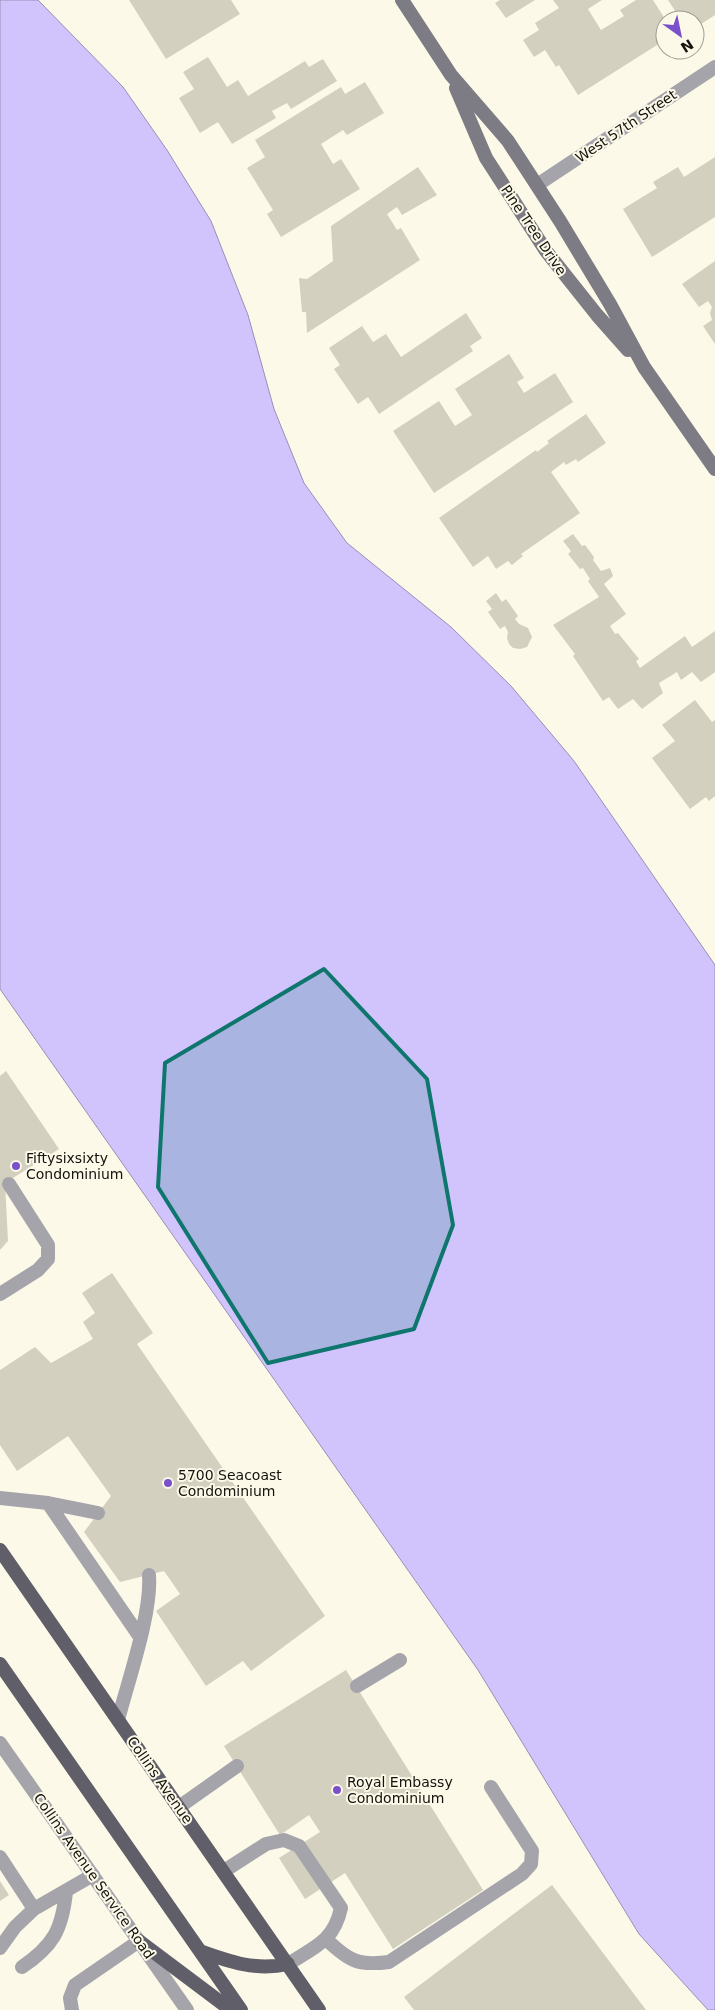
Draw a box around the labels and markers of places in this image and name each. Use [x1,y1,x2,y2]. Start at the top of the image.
place label: Fiftysixsixty Condominium [26,1150,123,1182]
marker: Fiftysixsixty Condominium [10,1160,22,1172]
place label: 5700 Seacoast Condominium [178,1467,282,1499]
marker: 5700 Seacoast Condominium [162,1477,174,1489]
place label: Royal Embassy Condominium [347,1774,453,1806]
marker: Royal Embassy Condominium [331,1784,343,1796]

